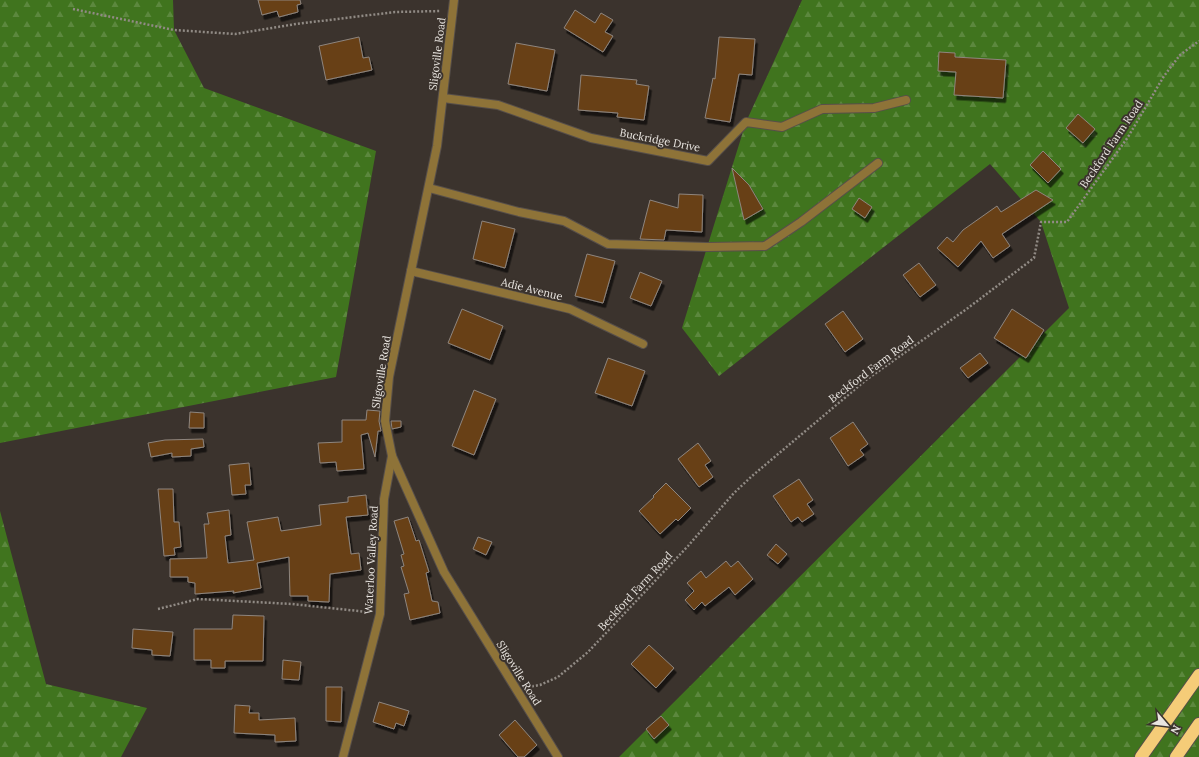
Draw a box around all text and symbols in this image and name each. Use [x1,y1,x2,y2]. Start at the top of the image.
street label: Sligoville Road [426,16,448,91]
street label: Beckford Farm Road [1076,97,1146,191]
street label: Buckridge Drive [618,125,702,155]
street label: Adie Avenue [499,274,564,303]
street label: Beckford Farm Road [826,332,917,406]
street label: Sligoville Road [368,334,394,410]
street label: Waterloo Valley Road [361,505,381,615]
street label: Beckford Farm Road [595,548,676,633]
street label: Sligoville Road [494,638,545,708]
north arrow [1147,705,1187,745]
text: N [1167,723,1184,737]

